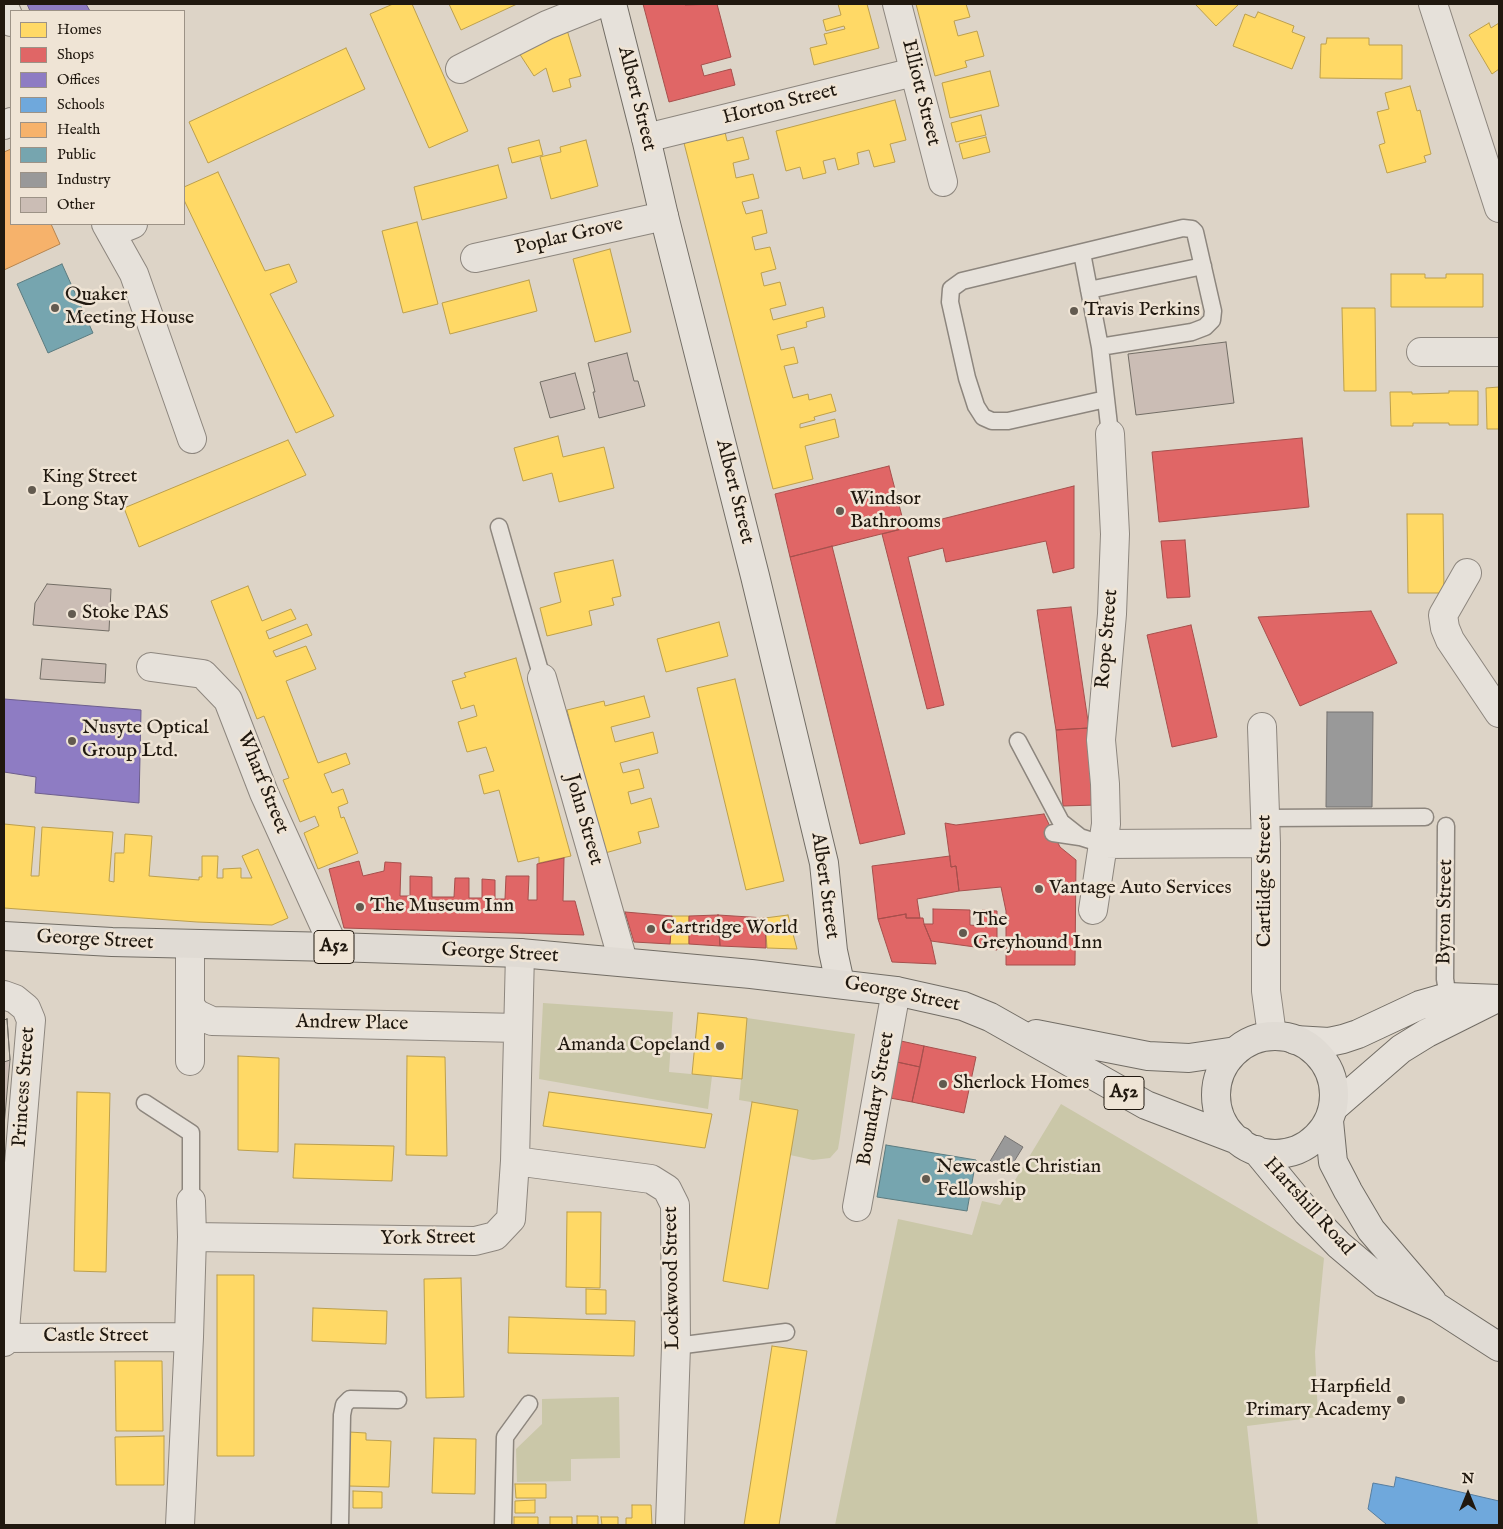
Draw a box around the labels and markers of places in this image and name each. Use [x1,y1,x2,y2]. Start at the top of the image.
place label: Quaker Meeting House [65,284,194,331]
place label: Travis Perkins [1084,299,1200,323]
marker: Quaker Meeting House [49,302,61,314]
marker: Travis Perkins [1068,305,1080,317]
place label: King Street Long Stay [42,466,137,513]
marker: King Street Long Stay [26,484,38,496]
place label: Windsor Bathrooms [850,488,941,535]
marker: Windsor Bathrooms [834,505,846,517]
place label: Stoke PAS [82,602,169,626]
marker: Stoke PAS [66,608,78,620]
place label: Nusyte Optical Group Ltd. [82,717,209,764]
marker: Nusyte Optical Group Ltd. [66,735,78,747]
place label: Vantage Auto Services [1049,877,1232,901]
marker: Vantage Auto Services [1033,883,1045,895]
place label: The Museum Inn [370,895,514,919]
marker: The Museum Inn [354,901,366,913]
place label: The Greyhound Inn [973,909,1102,956]
place label: Cartridge World [661,917,798,941]
marker: Cartridge World [645,923,657,935]
marker: The Greyhound Inn [957,927,969,939]
place label: Amanda Copeland [558,1034,710,1058]
marker: Amanda Copeland [714,1040,726,1052]
place label: Sherlock Homes [953,1072,1089,1096]
marker: Sherlock Homes [937,1078,949,1090]
place label: Newcastle Christian Fellowship [936,1156,1101,1203]
marker: Newcastle Christian Fellowship [920,1173,932,1185]
place label: Harpfield Primary Academy [1245,1376,1391,1423]
marker: Harpfield Primary Academy [1395,1394,1407,1406]

